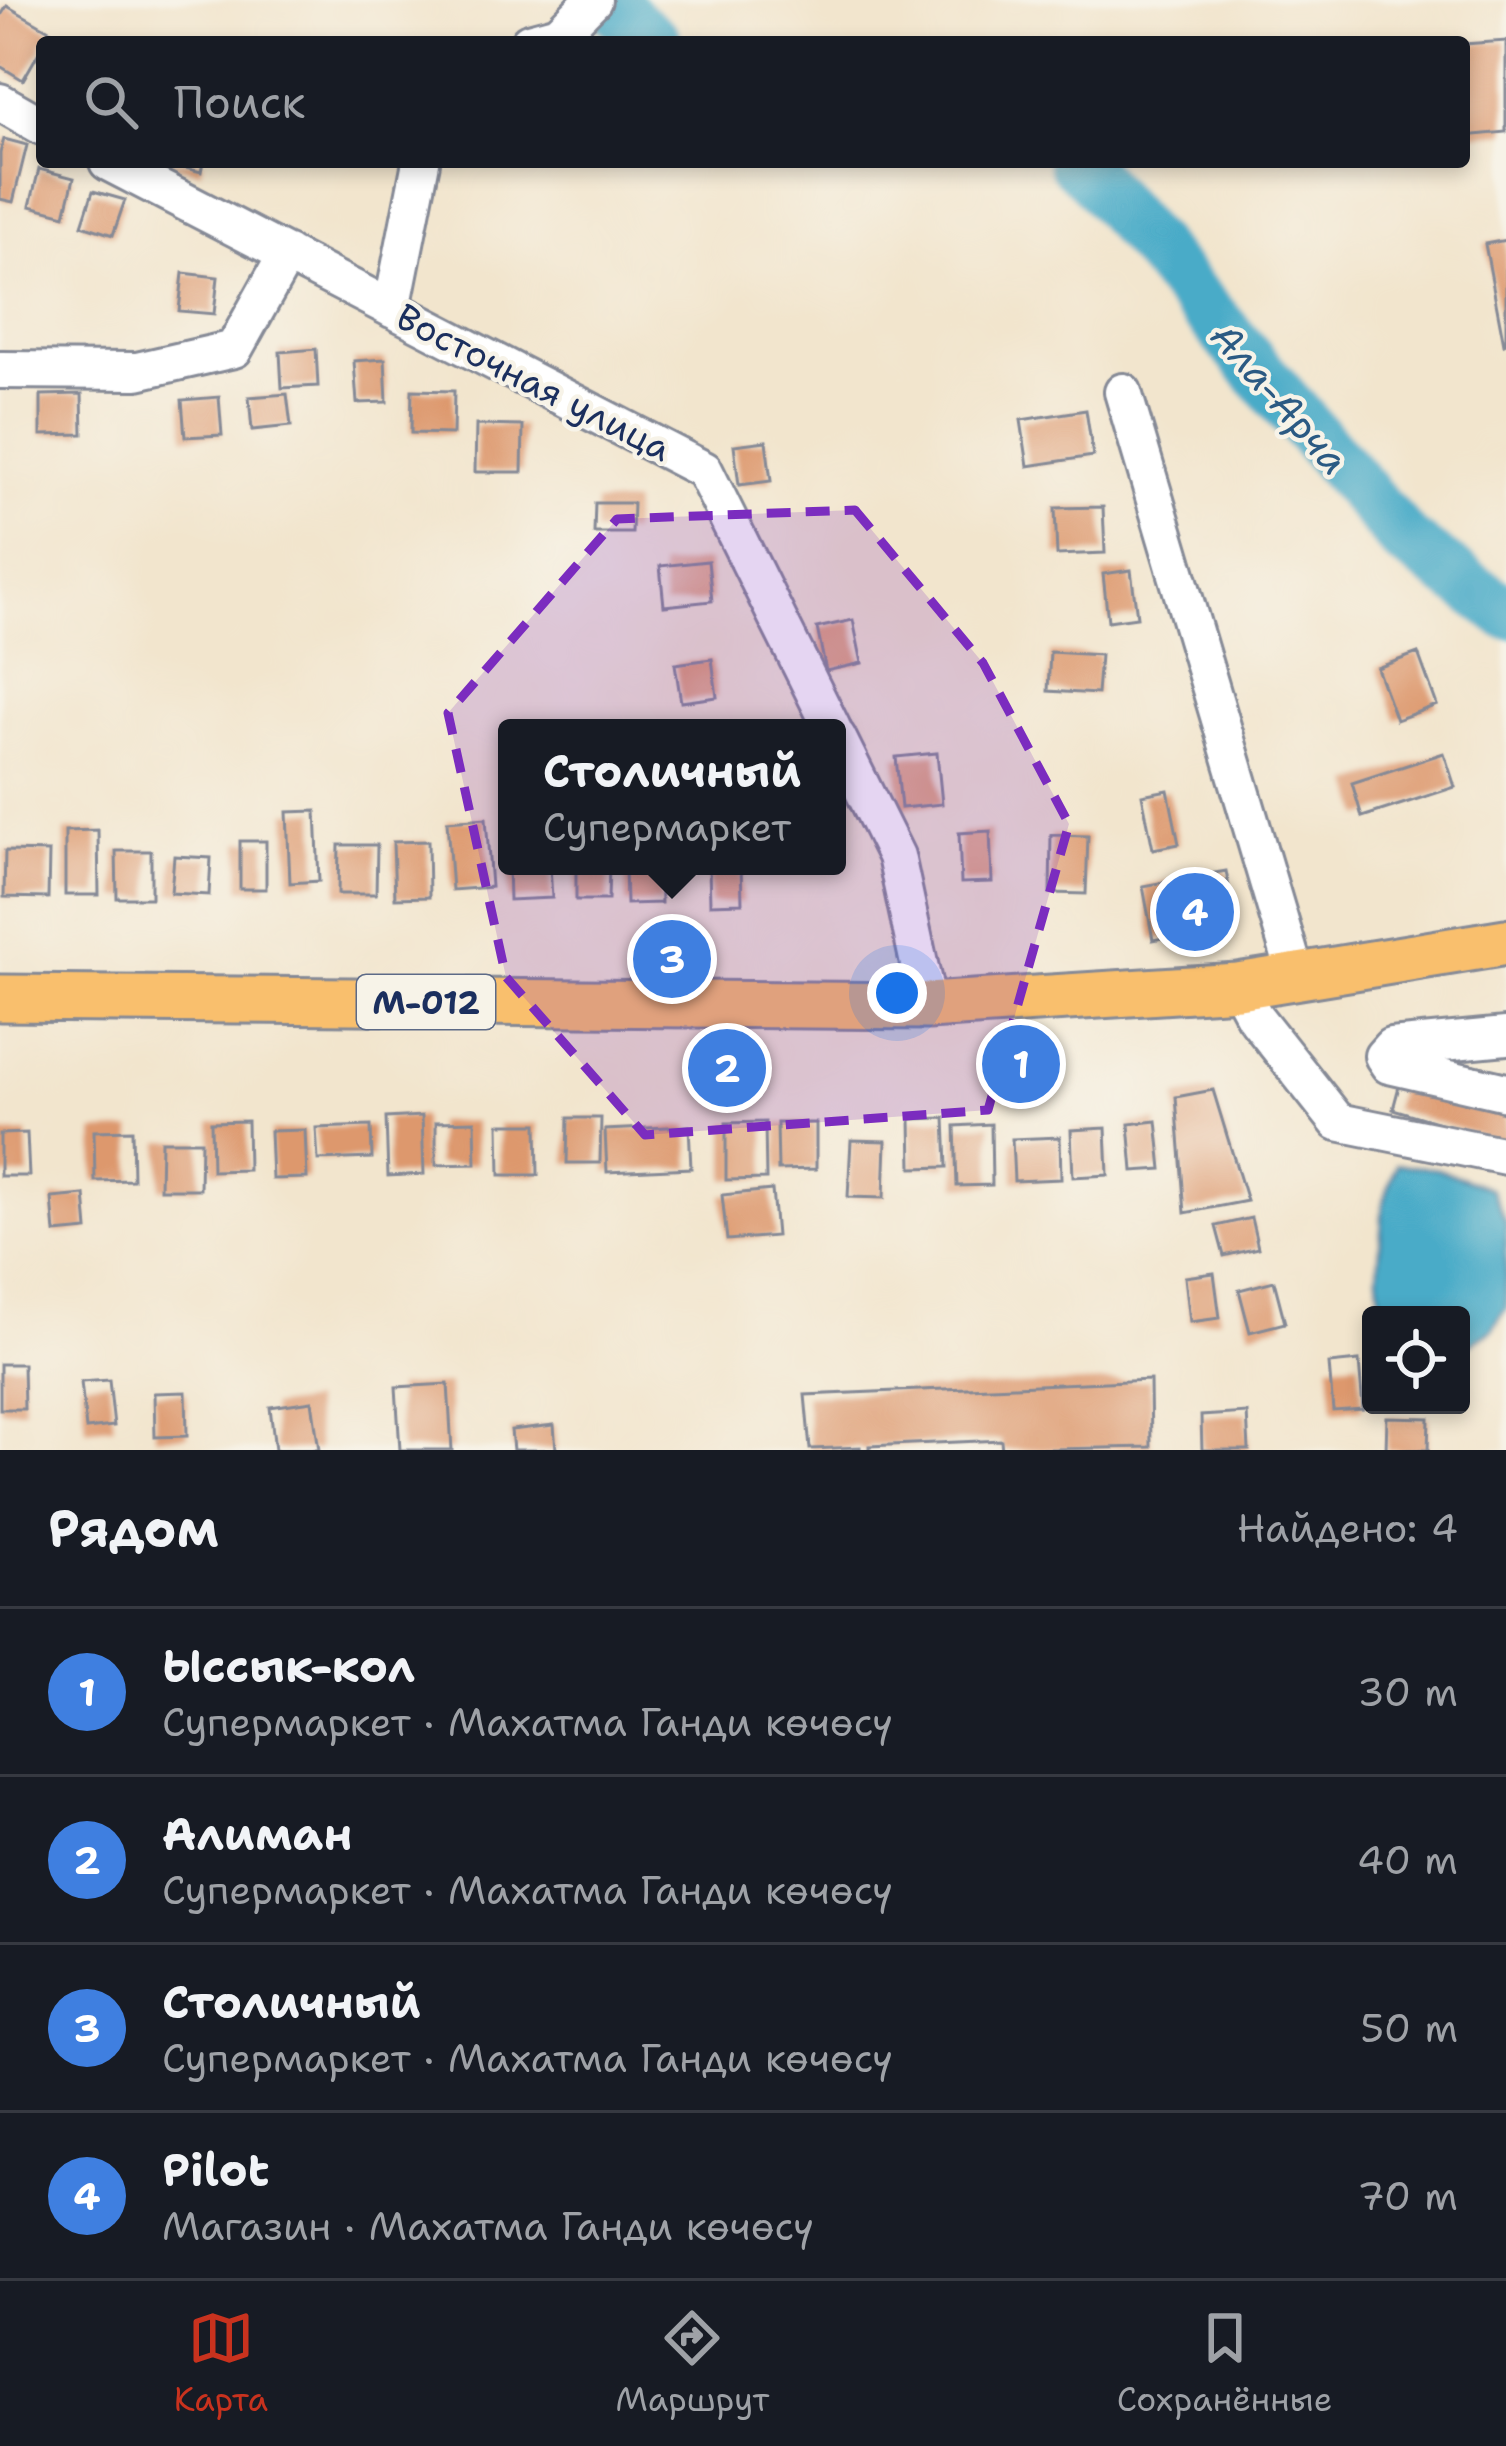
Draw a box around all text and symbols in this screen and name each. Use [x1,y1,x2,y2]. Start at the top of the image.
search box [36,36,1470,168]
icon: search [78,69,144,135]
text: Поиск [174,72,305,132]
street label: Восточная улица [388,292,680,473]
water label: Ала-Арча [1200,311,1360,485]
popup [498,719,846,875]
text: Столичный [543,741,801,801]
text: Супермаркет [543,801,791,853]
pin: 4 [1156,867,1234,957]
pin: 3 [633,914,711,1004]
your location [867,963,927,1023]
road number: М-012 [357,975,495,1029]
pin: 1 [982,1019,1060,1109]
pin: 2 [688,1023,766,1113]
map controls [1362,1306,1470,1414]
button: locate [1362,1306,1470,1414]
text: Рядом [48,1494,219,1562]
text: Найдено: 4 [1237,1502,1458,1554]
text: Ыссык-кол [162,1636,415,1696]
text: 1 [78,1666,96,1718]
text: 30 m [1357,1666,1458,1718]
text: Супермаркет · Махатма Ганди көчөсү [162,1696,892,1748]
text: Алиман [162,1804,352,1864]
text: 2 [73,1834,101,1886]
text: 40 m [1357,1834,1458,1886]
text: Супермаркет · Махатма Ганди көчөсү [162,1864,892,1916]
text: Столичный [162,1972,421,2032]
text: 3 [73,2002,101,2054]
text: 50 m [1360,2002,1458,2054]
text: Супермаркет · Махатма Ганди көчөсү [162,2032,892,2084]
text: Pilot [162,2140,269,2200]
text: 4 [73,2170,101,2222]
text: 70 m [1357,2170,1458,2222]
text: Магазин · Махатма Ганди көчөсү [162,2200,813,2252]
tab: Карта [174,2305,268,2422]
tab: Маршрут [615,2305,769,2422]
tab: Сохранённые [1117,2305,1332,2422]

